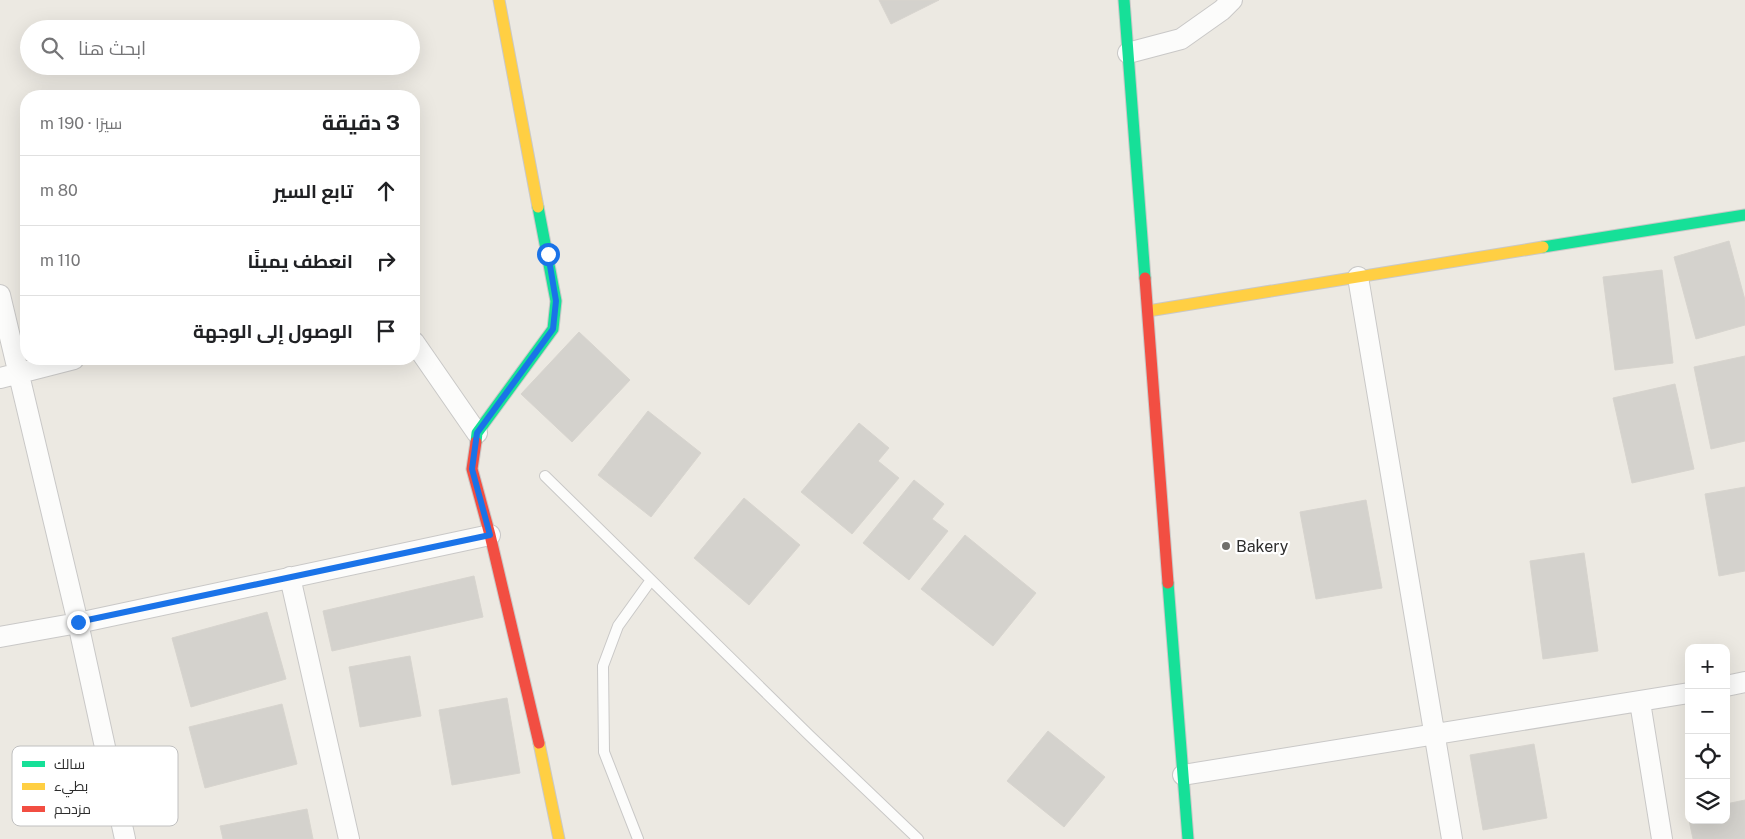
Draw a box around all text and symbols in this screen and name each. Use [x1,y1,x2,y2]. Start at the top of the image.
search box [20,20,420,75]
icon: search [38,34,66,62]
text: ابحث هنا [78,37,146,59]
text: 3 دقيقة [322,110,400,135]
text: سيرًا · 190 m [40,114,122,133]
icon: ahead [372,177,400,205]
text: تابع السير [273,180,353,202]
text: 80 m [40,181,78,200]
route start [537,243,560,266]
icon: right [372,247,400,275]
text: انعطف يمينًا [247,250,353,272]
text: 110 m [40,251,81,270]
icon: arrive [372,317,400,345]
text: الوصول إلى الوجهة [193,320,353,342]
place label: Bakery [1236,537,1289,556]
marker: Bakery [1220,540,1232,552]
route end [67,611,90,634]
map controls [1685,644,1730,824]
button: + [1685,644,1730,689]
button: − [1685,689,1730,734]
button: locate [1685,734,1730,779]
legend [12,746,178,826]
text: سالك [54,756,85,772]
text: بطيء [54,778,88,798]
button: layers [1685,779,1730,824]
text: مزدحم [54,801,91,819]

